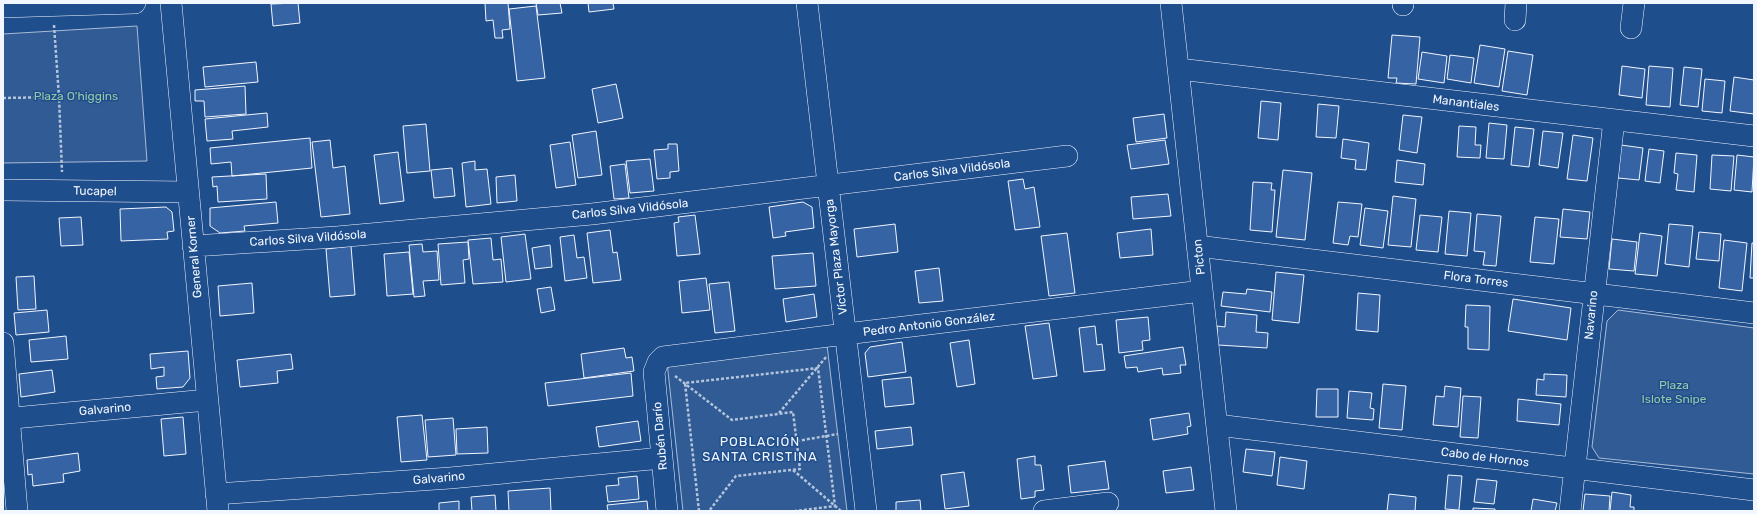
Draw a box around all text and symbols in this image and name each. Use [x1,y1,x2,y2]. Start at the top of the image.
park label: Plaza O'higgins [34,89,118,103]
street label: Manantiales [1432,92,1500,114]
street label: Carlos Silva Vildósola [893,156,1011,184]
street label: Tucapel [73,184,117,198]
street label: Carlos Silva Vildósola [571,196,689,222]
street label: Víctor Plaza Mayorga [822,198,850,316]
street label: General Korner [183,215,205,299]
street label: Carlos Silva Vildósola [249,227,367,249]
street label: Picton [1190,238,1208,276]
street label: Flora Torres [1443,268,1509,290]
street label: Navarino [1581,290,1601,340]
street label: Pedro Antonio González [862,309,996,339]
park label: Plaza Islote Snipe [1641,378,1707,406]
street label: Galvarino [78,400,132,418]
street label: Rubén Darío [650,401,670,471]
district label: POBLACIÓN SANTA CRISTINA [702,434,818,464]
street label: Cabo de Hornos [1440,445,1530,469]
street label: Galvarino [412,469,466,487]

